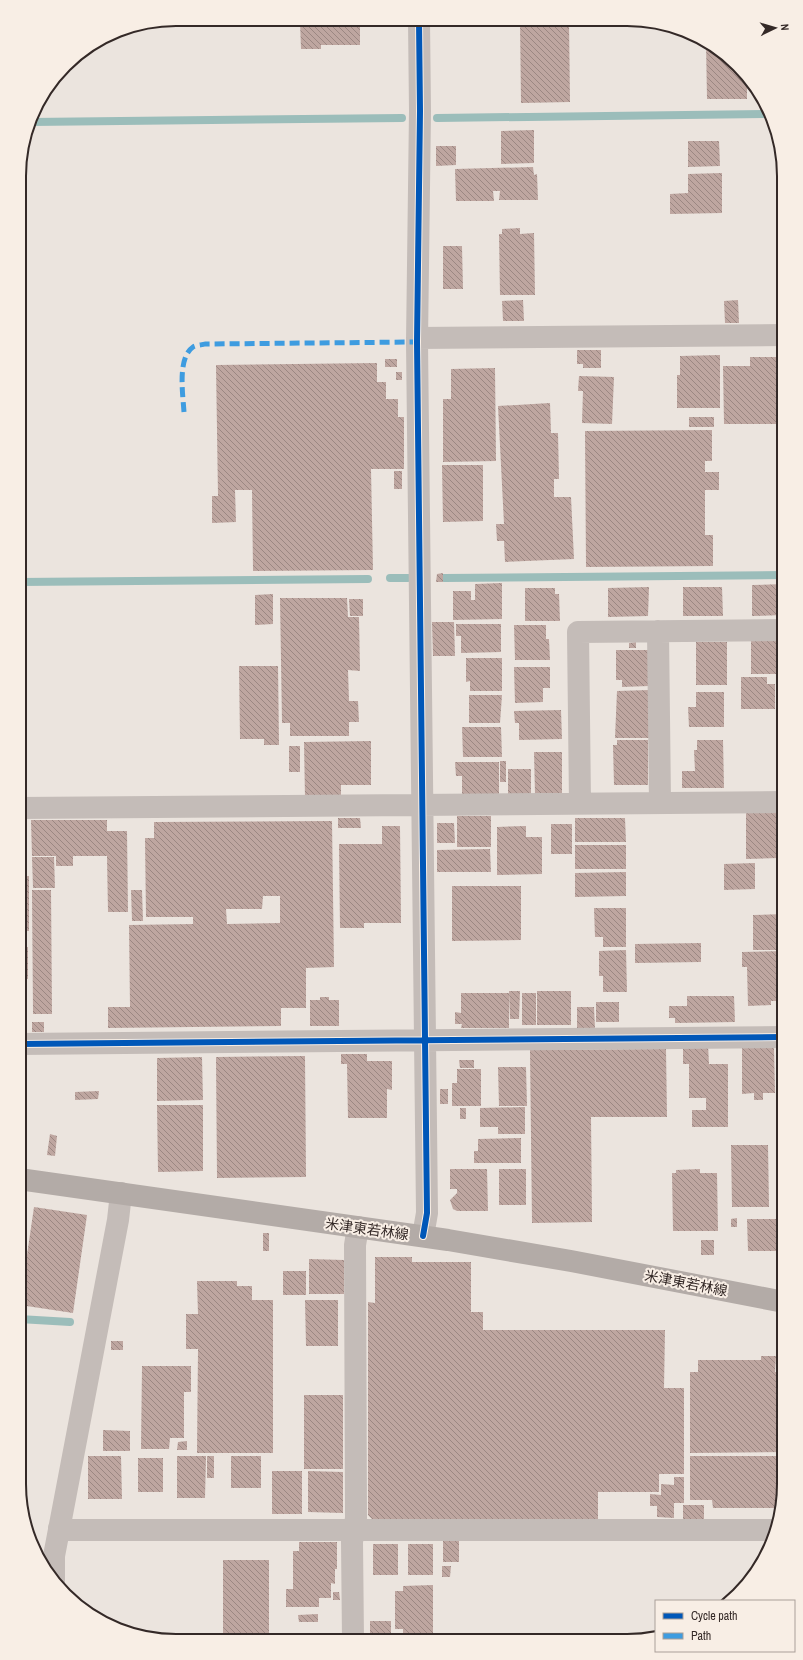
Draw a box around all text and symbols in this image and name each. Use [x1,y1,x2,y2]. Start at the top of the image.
north arrow [755,8,795,48]
text: N [778,23,792,31]
street label: 米津東若林線 [324,1214,410,1244]
street label: 米津東若林線 [643,1266,729,1300]
legend [655,1600,795,1652]
text: Cycle path [691,1608,738,1624]
text: Path [691,1628,711,1644]

